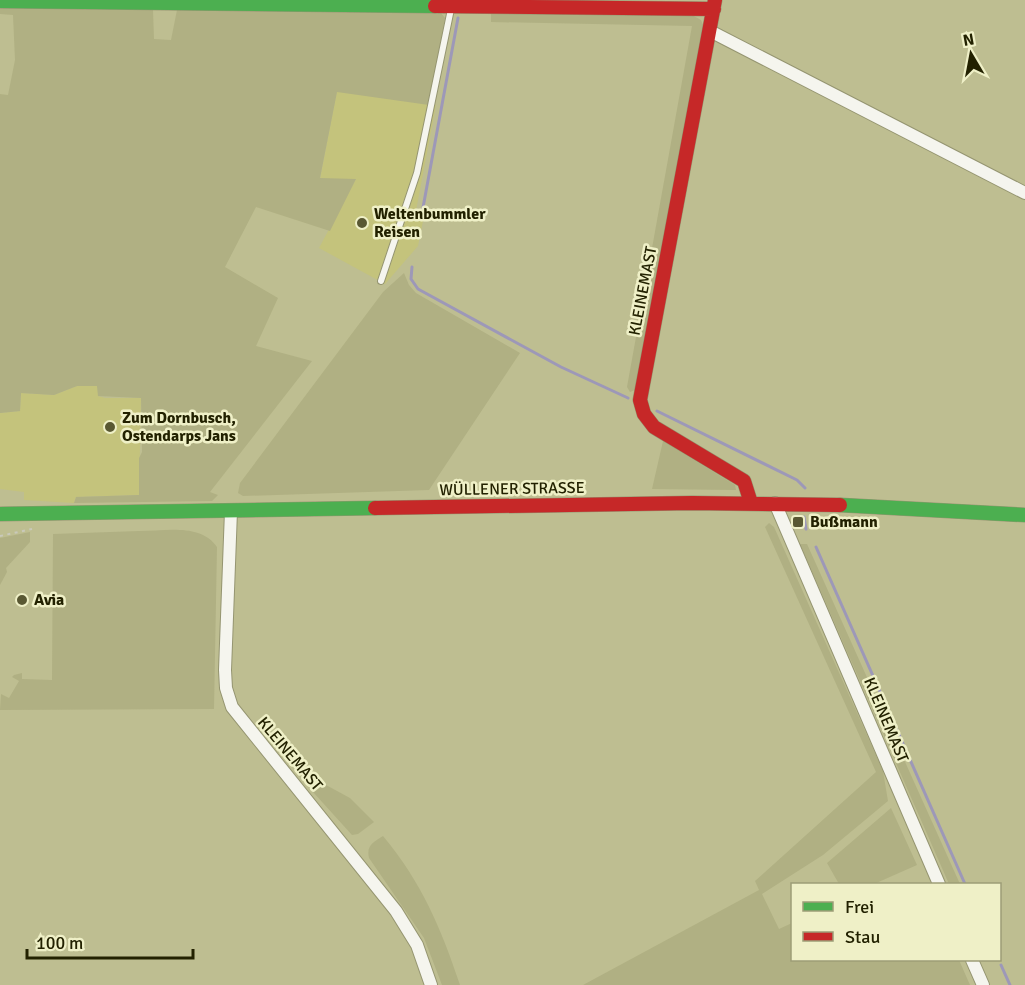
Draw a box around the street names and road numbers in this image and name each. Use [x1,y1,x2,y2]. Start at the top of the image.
street label: KLEINEMAST [625,245,661,337]
street label: WÜLLENER STRASSE [439,478,585,500]
street label: KLEINEMAST [859,674,913,766]
street label: KLEINEMAST [253,713,327,795]

